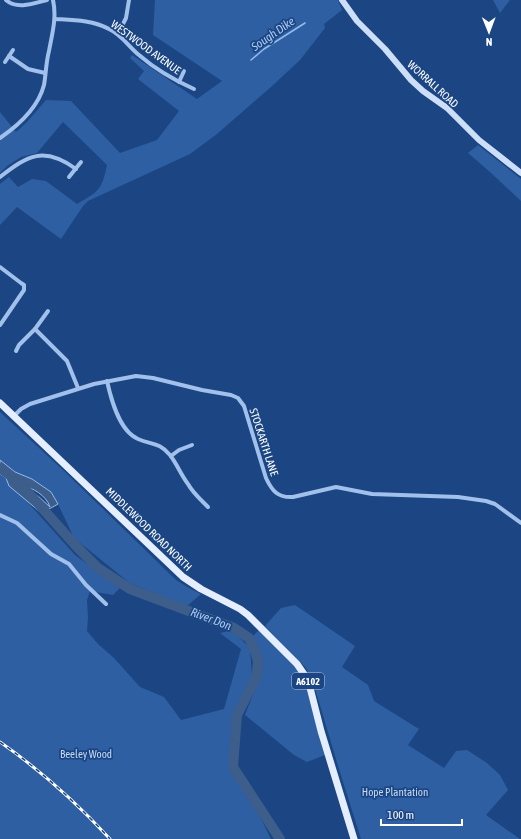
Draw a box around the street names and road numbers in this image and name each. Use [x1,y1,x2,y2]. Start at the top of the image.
street label: WESTWOOD AVENUE [109,18,184,77]
street label: WORRALL ROAD [405,58,461,110]
street label: STOCKARTH LANE [247,407,281,478]
street label: MIDDLEWOOD ROAD NORTH [104,485,194,573]
road number: A6102 [292,673,324,689]

